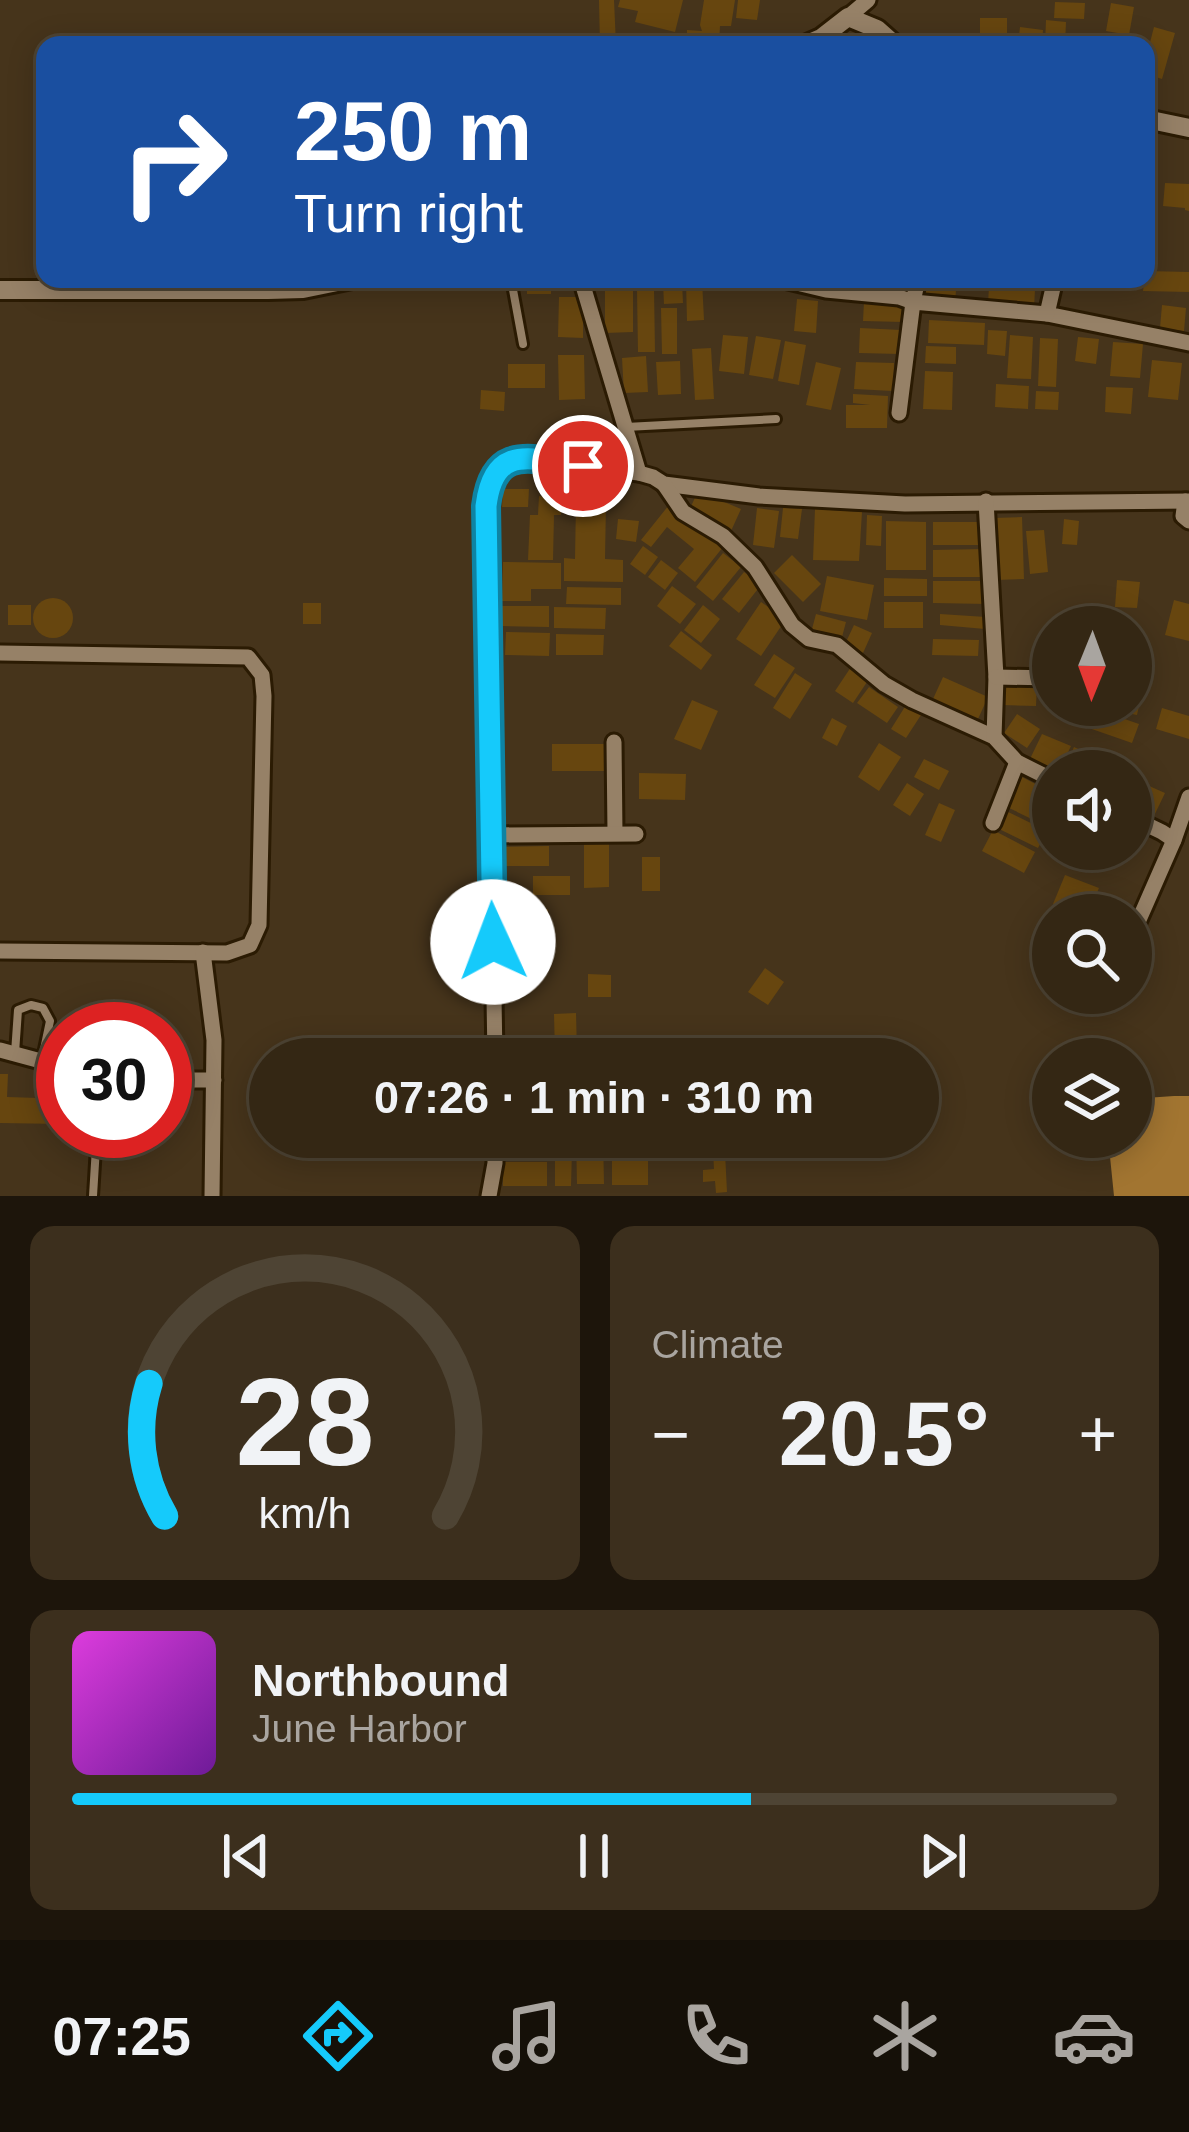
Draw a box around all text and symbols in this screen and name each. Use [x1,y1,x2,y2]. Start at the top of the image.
icon: right [96,84,252,240]
text: 250 m [294,84,532,178]
text: Turn right [294,183,523,243]
pin [532,415,634,517]
icon: arrive [550,433,616,499]
north arrow [1032,606,1152,726]
map controls [1032,606,1152,1158]
button: sound [1032,750,1152,870]
position arrow [430,879,556,1005]
button: search [1032,894,1152,1014]
speed limit sign: 30 [36,1002,192,1158]
button: layers [1032,1038,1152,1158]
text: 07:26 · 1 min · 310 m [374,1072,814,1123]
text: Climate [652,1323,784,1366]
text: 28 [235,1352,374,1491]
text: 20.5° [779,1384,990,1484]
text: − [652,1397,690,1471]
text: + [1078,1397,1117,1471]
text: km/h [258,1489,351,1537]
text: Northbound [252,1655,509,1706]
text: June Harbor [252,1707,467,1750]
icon: previous [213,1823,279,1889]
icon: pause [561,1823,627,1889]
icon: next [910,1823,976,1889]
icon: directions [296,1994,380,2078]
icon: music [485,1994,569,2078]
icon: phone [674,1994,758,2078]
icon: climate [863,1994,947,2078]
icon: car [1052,1994,1136,2078]
text: 07:25 [53,2006,191,2066]

